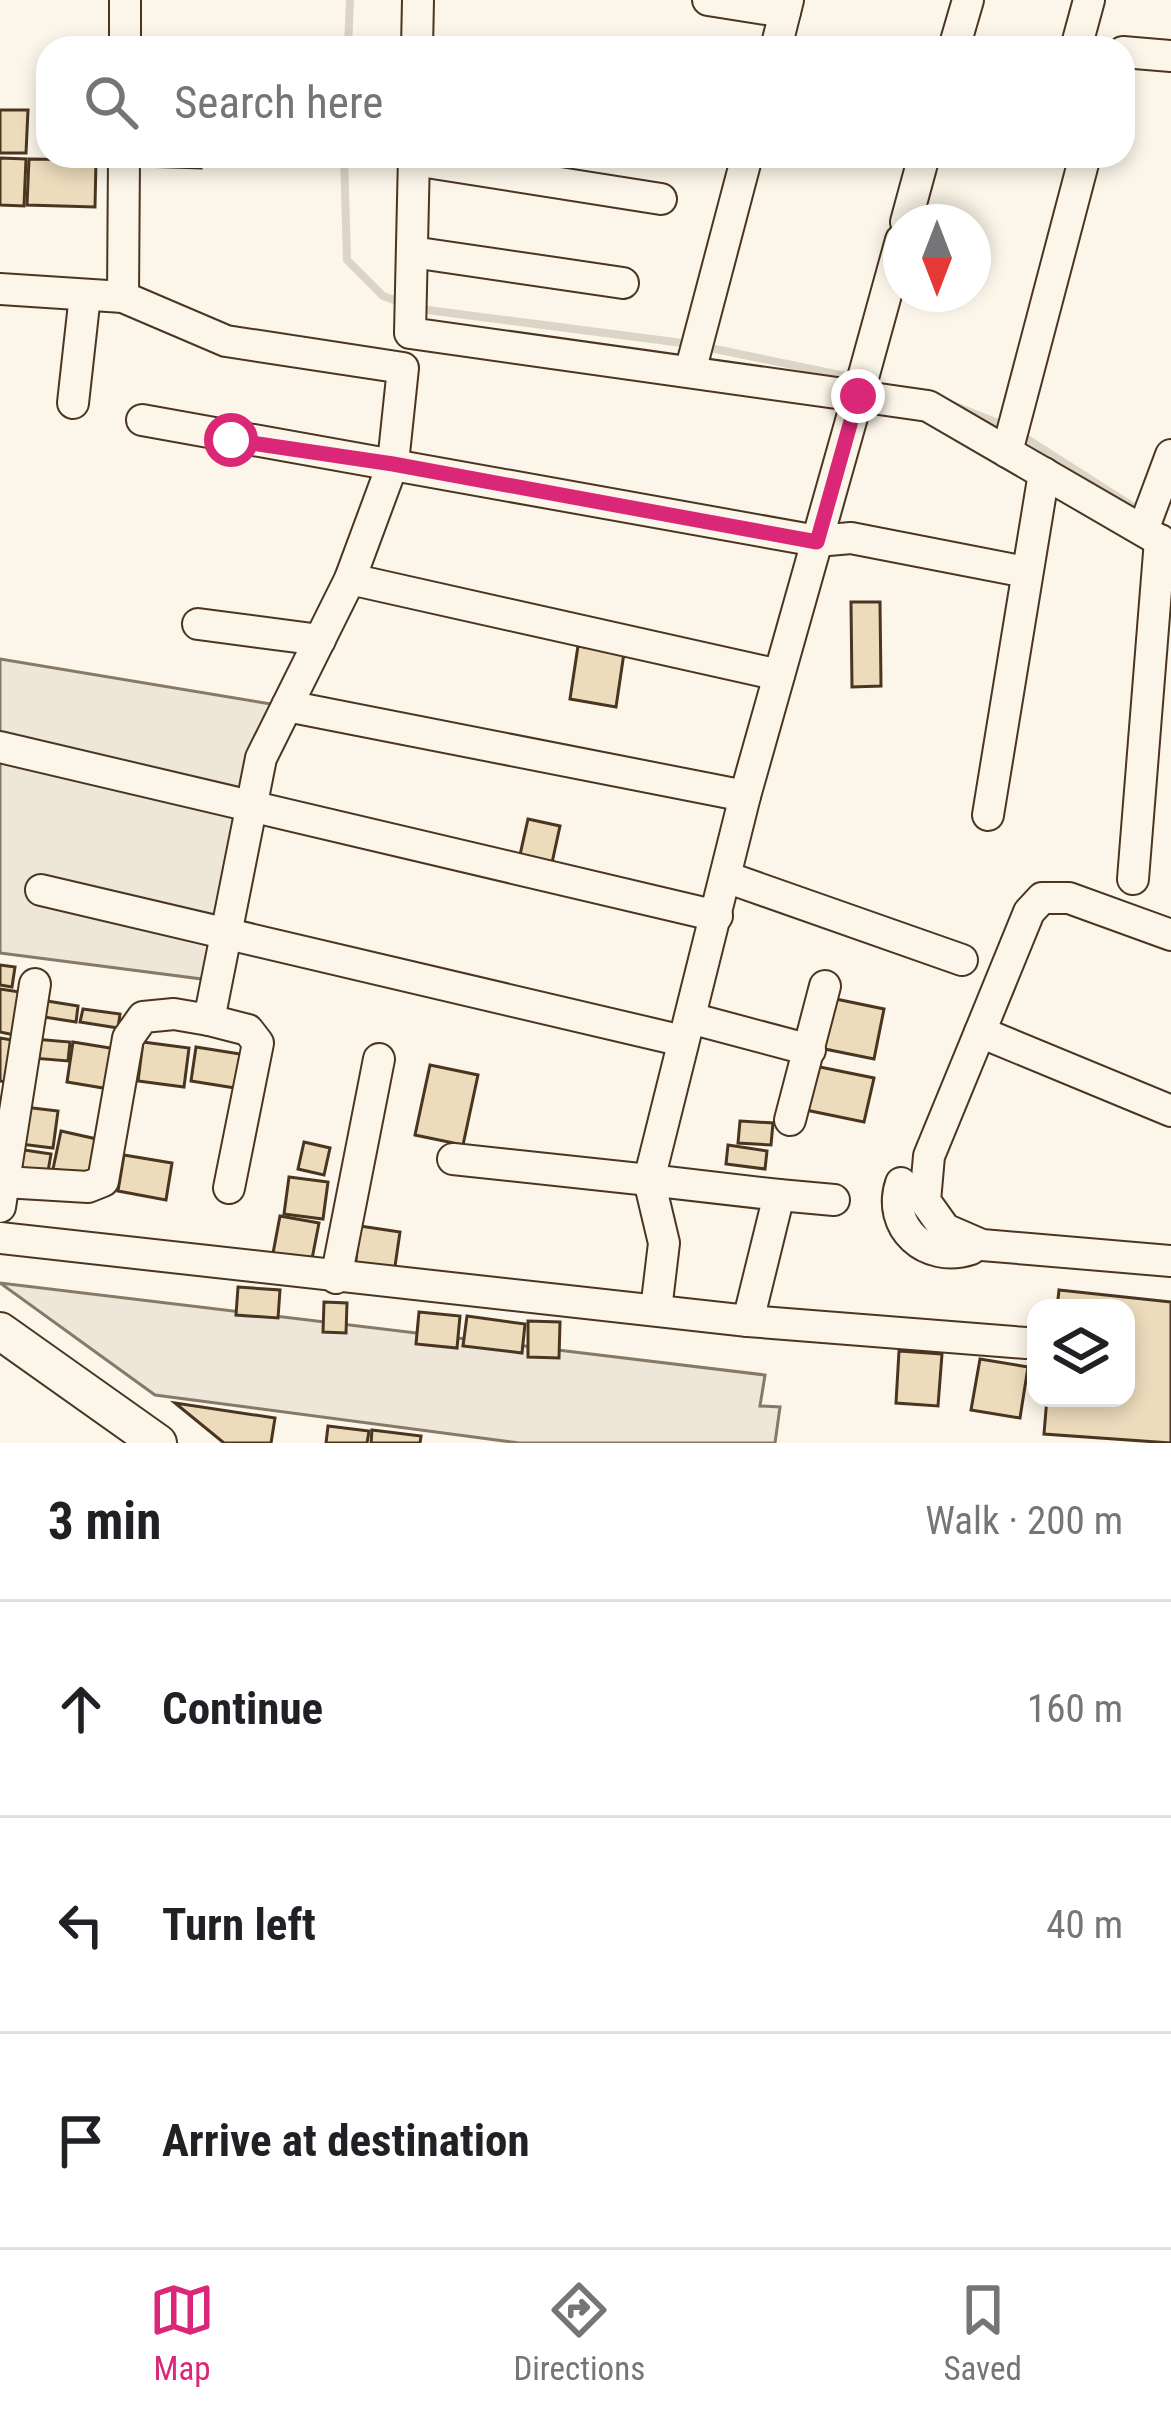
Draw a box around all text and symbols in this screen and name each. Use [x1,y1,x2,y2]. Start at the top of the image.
search box [36,36,1135,168]
icon: search [78,69,144,135]
text: Search here [174,76,383,129]
north arrow [883,204,991,312]
route end [831,369,885,423]
route start [204,413,258,467]
map controls [1027,1299,1135,1407]
button: layers [1027,1299,1135,1407]
text: 3 min [48,1492,161,1551]
text: Walk · 200 m [925,1498,1123,1544]
icon: ahead [48,1676,114,1742]
text: Continue [162,1682,323,1735]
text: 160 m [1027,1686,1123,1732]
icon: left [48,1892,114,1958]
text: Turn left [162,1898,316,1951]
text: 40 m [1046,1902,1123,1948]
icon: arrive [48,2108,114,2174]
text: Arrive at destination [162,2114,530,2167]
tab: Map [149,2277,215,2388]
tab: Directions [513,2277,645,2388]
tab: Saved [943,2277,1022,2388]

